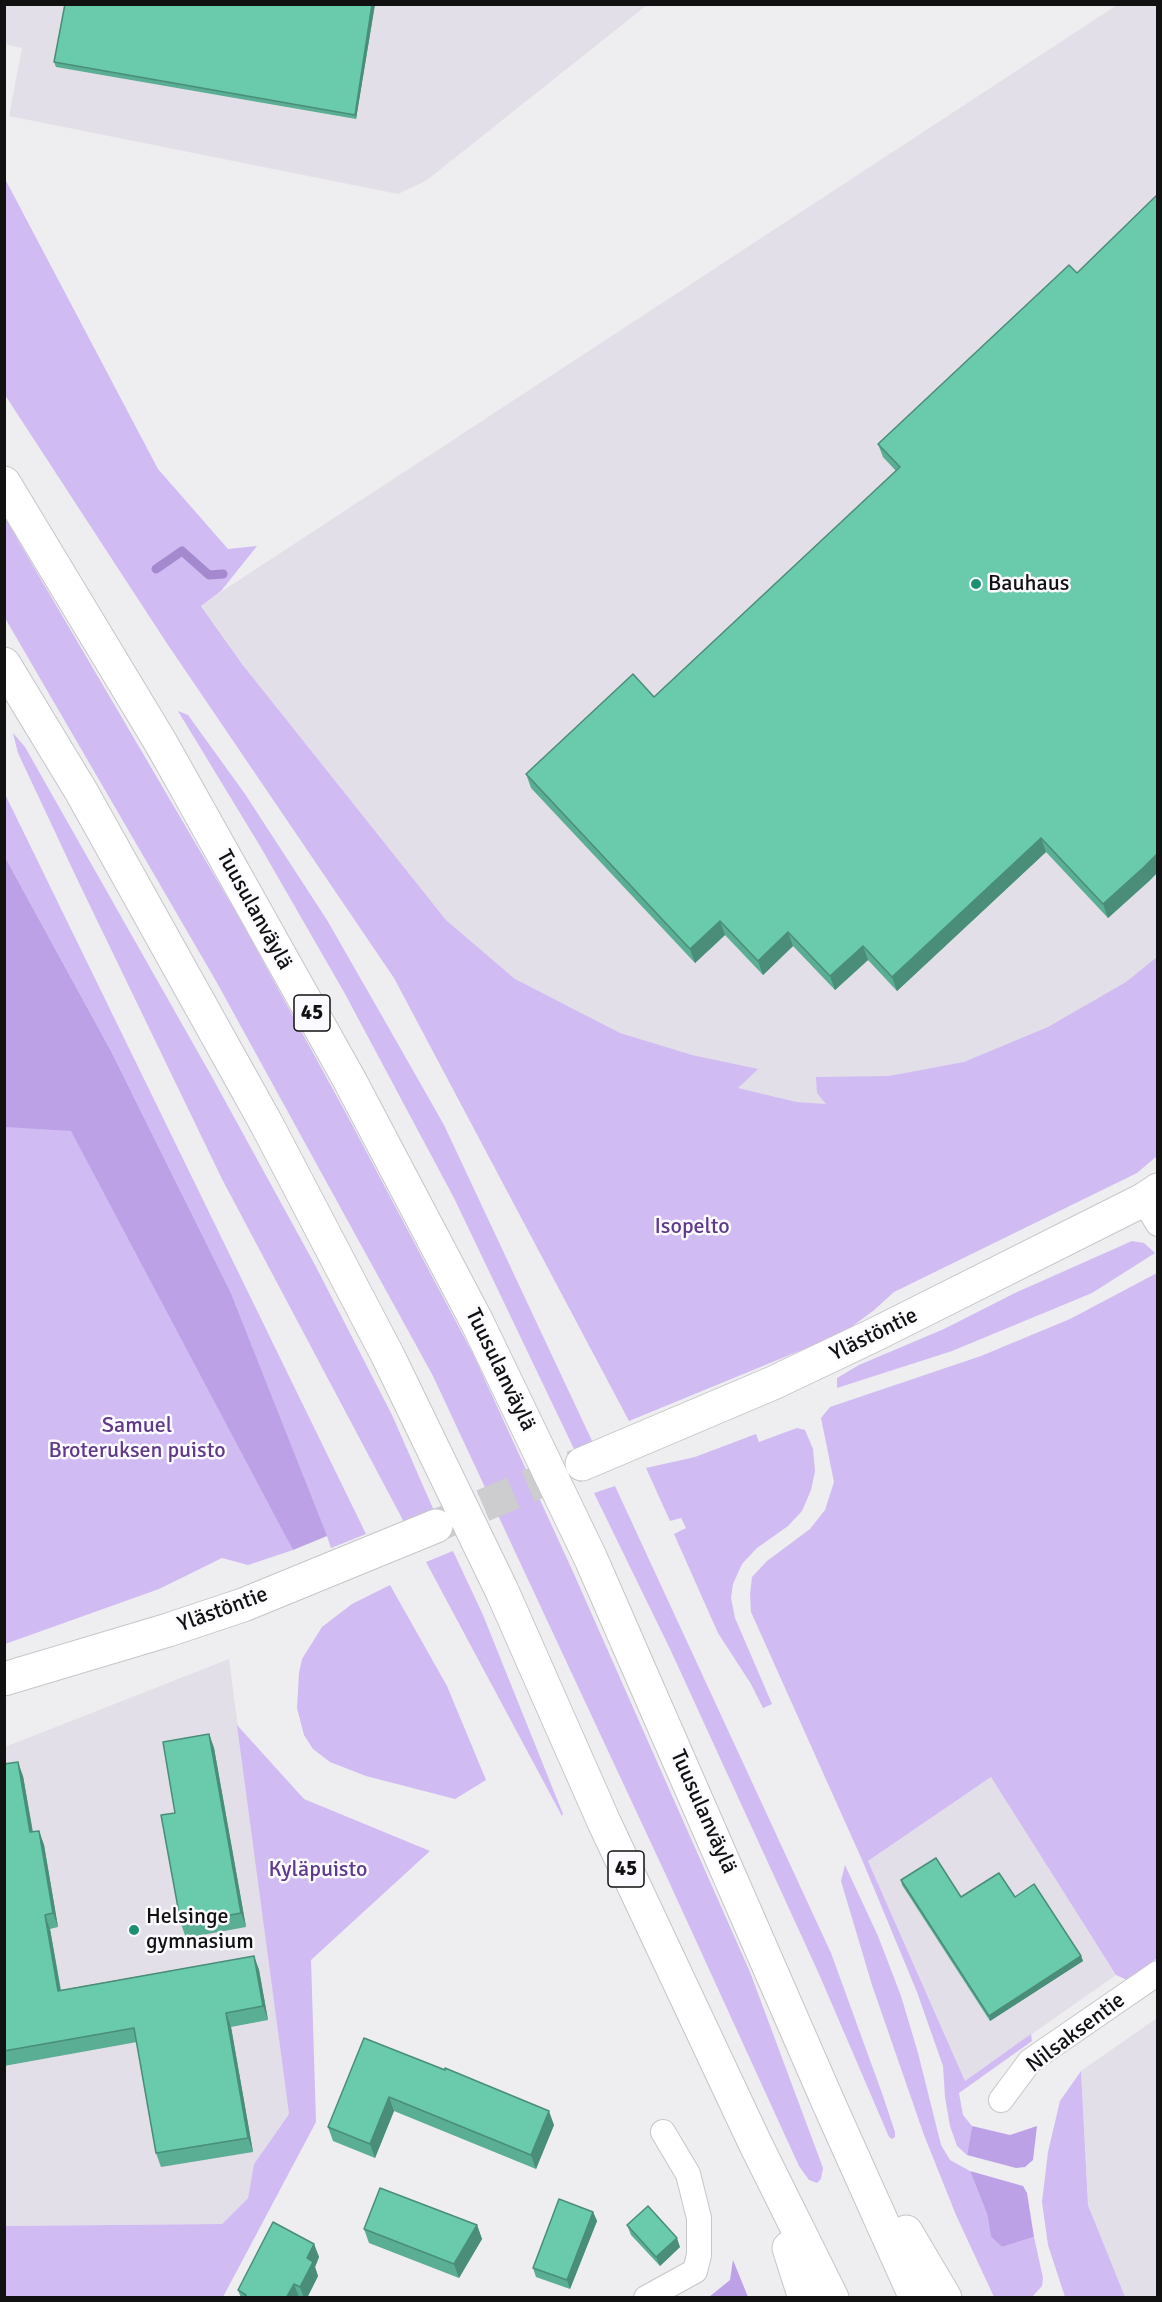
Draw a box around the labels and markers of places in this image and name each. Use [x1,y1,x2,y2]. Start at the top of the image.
place label: Bauhaus [988,571,1069,597]
marker: Bauhaus [969,577,983,591]
place label: Helsinge gymnasium [146,1904,254,1956]
marker: Helsinge gymnasium [127,1923,141,1937]

